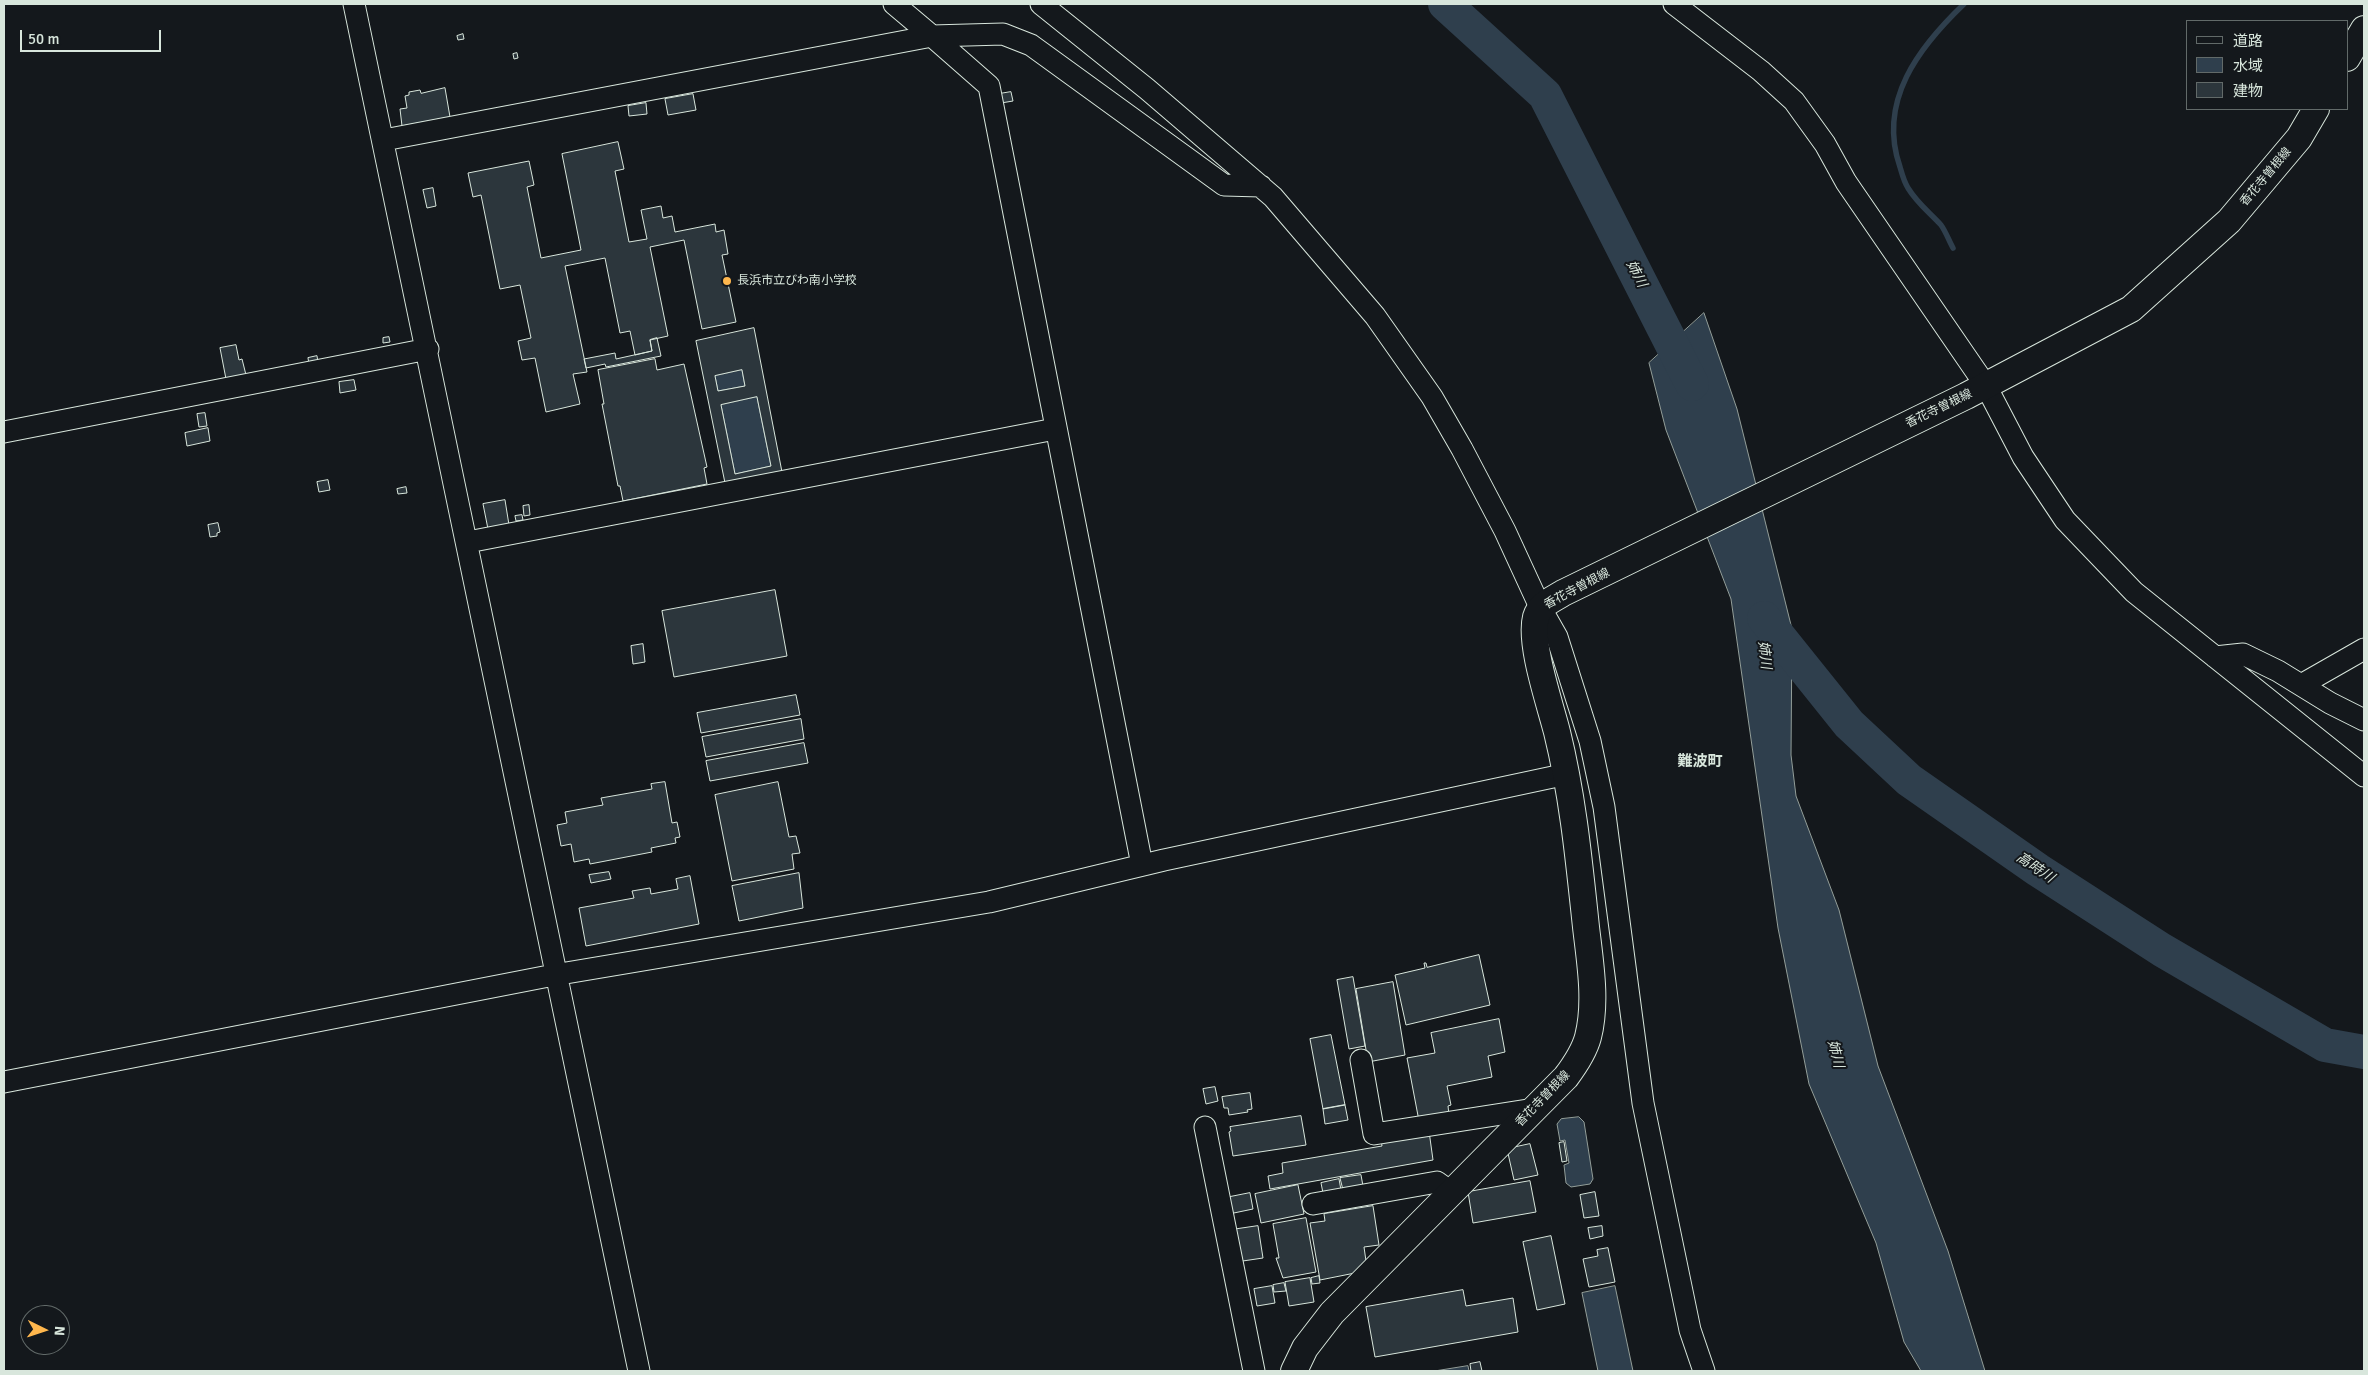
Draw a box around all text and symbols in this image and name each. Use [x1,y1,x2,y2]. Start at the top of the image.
scale bar [22,20,164,52]
legend [2186,20,2348,110]
text: 50 m [28,30,59,48]
text: 道路 [2233,32,2263,50]
text: 水域 [2233,57,2263,75]
text: 建物 [2233,82,2263,100]
street label: 香花寺曽根線 [2237,145,2295,209]
water label: 姉川 [1622,258,1650,290]
place label: 長浜市立びわ南小学校 [737,274,857,288]
marker: 長浜市立びわ南小学校 [721,275,733,287]
street label: 香花寺曽根線 [1903,387,1975,431]
street label: 香花寺曽根線 [1542,566,1612,612]
water label: 姉川 [1754,640,1774,670]
district label: 難波町 [1678,753,1722,771]
water label: 高時川 [2013,849,2057,887]
water label: 姉川 [1823,1038,1847,1070]
street label: 香花寺曽根線 [1513,1068,1573,1130]
north arrow [20,1305,70,1355]
text: N [51,1326,68,1336]

